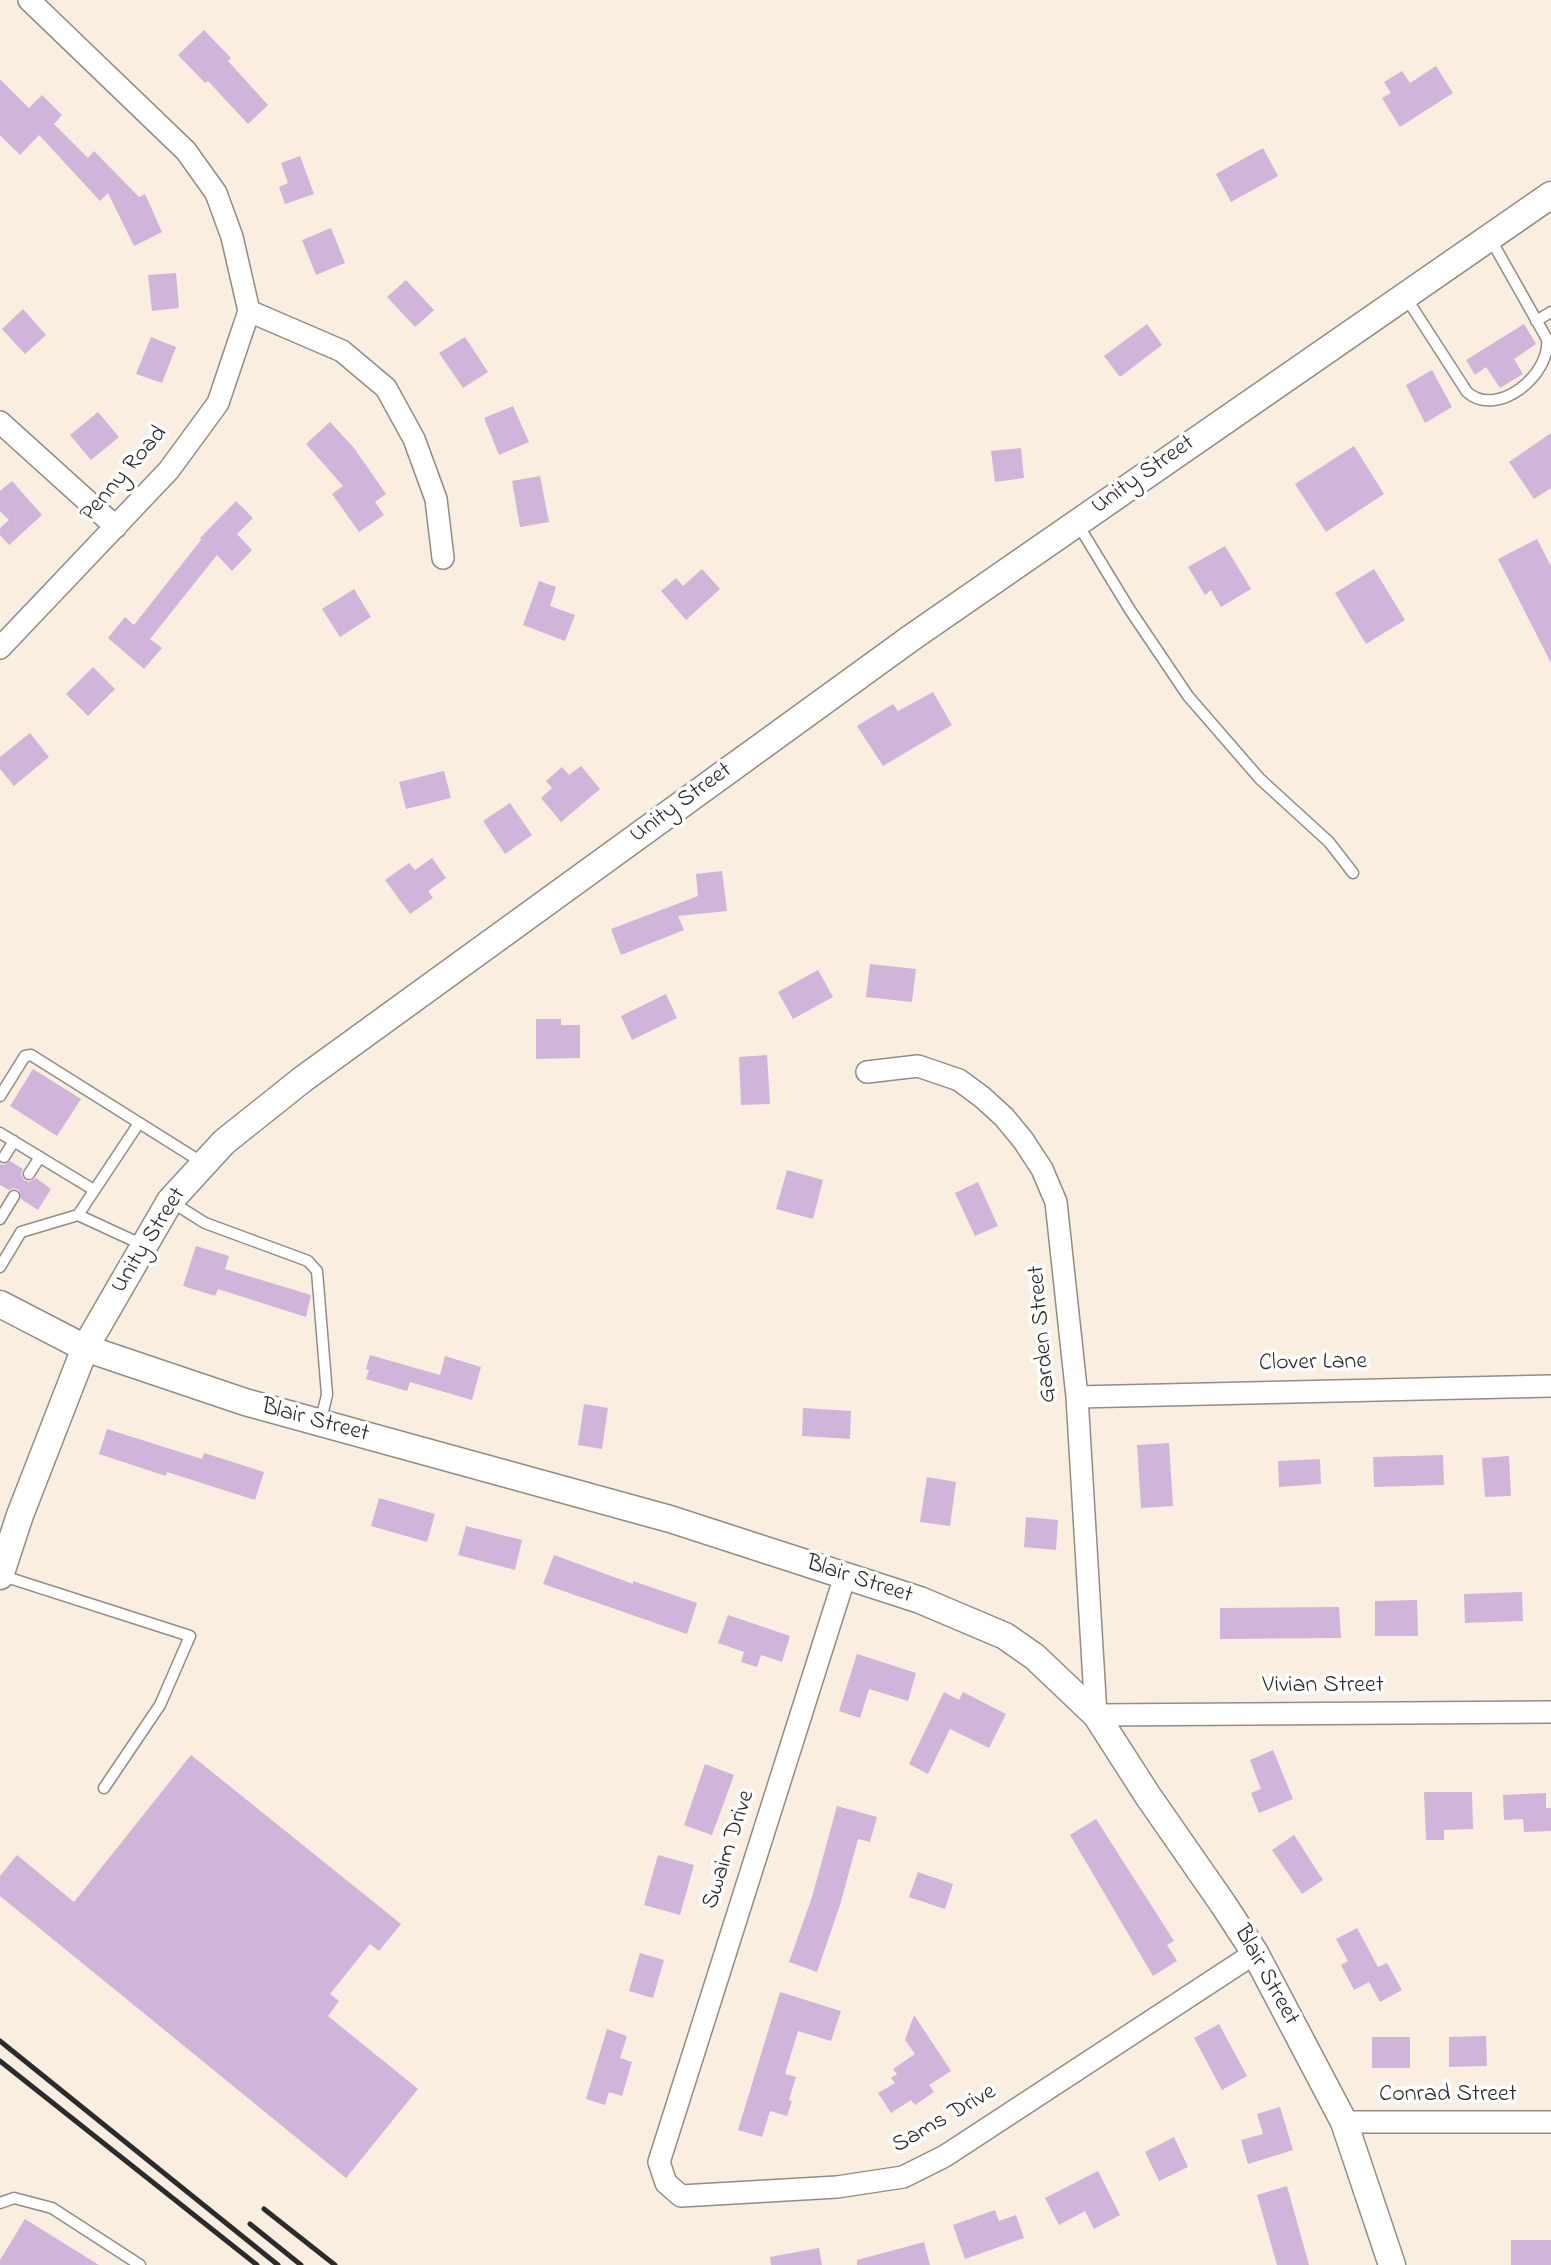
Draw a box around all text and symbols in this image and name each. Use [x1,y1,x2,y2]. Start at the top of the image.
street label: Penny Road [75,421,175,529]
street label: Unity Street [1087,430,1201,522]
street label: Unity Street [625,757,739,851]
street label: Unity Street [106,1183,194,1299]
street label: Garden Street [1024,1264,1064,1404]
street label: Clover Lane [1259,1349,1367,1379]
street label: Blair Street [258,1394,372,1450]
street label: Blair Street [802,1550,916,1612]
street label: Vivian Street [1262,1673,1384,1701]
street label: Swaim Drive [697,1787,763,1913]
street label: Blair Street [1226,1921,1304,2031]
street label: Sams Drive [888,2079,1002,2161]
street label: Conrad Street [1379,2082,1517,2110]

